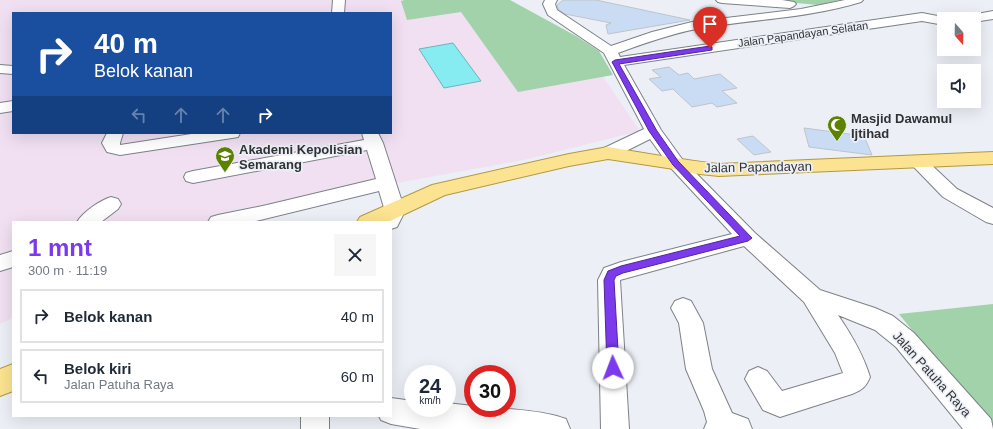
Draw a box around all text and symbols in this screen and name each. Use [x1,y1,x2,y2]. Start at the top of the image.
pin [693,7.0,727,48]
north arrow [937,12,981,56]
map controls [937,12,981,108]
icon: arrive [699,13,721,35]
street label: Jalan Papandayan Selatan [737,19,869,49]
icon: right [28,28,80,80]
text: 40 m [94,28,158,59]
text: Belok kanan [94,61,193,81]
button: sound [937,64,981,108]
icon: left [128,104,150,126]
icon: ahead [170,104,192,126]
icon: ahead [212,104,234,126]
icon: right [254,104,276,126]
place label: Masjid Dawamul Ijtihad [851,111,952,141]
mosque icon: Masjid Dawamul Ijtihad [826,114,848,142]
place label: Akademi Kepolisian Semarang [239,142,363,172]
school or university icon: Akademi Kepolisian Semarang [214,145,236,173]
street label: Jalan Papandayan [704,159,812,175]
text: 1 mnt [28,234,92,261]
button: close [334,234,376,276]
text: 300 m · 11:19 [28,263,107,278]
icon: right [30,305,52,327]
text: Belok kanan [64,308,152,325]
text: 40 m [341,308,374,325]
street label: Jalan Patuha Raya [890,328,975,420]
position arrow [592,347,634,389]
text: Belok kiri [64,360,132,377]
icon: left [30,365,52,387]
speed limit sign: 30 [464,365,516,417]
text: 60 m [341,368,374,385]
text: 24 [419,375,441,397]
text: Jalan Patuha Raya [64,377,174,392]
text: km/h [419,395,441,406]

